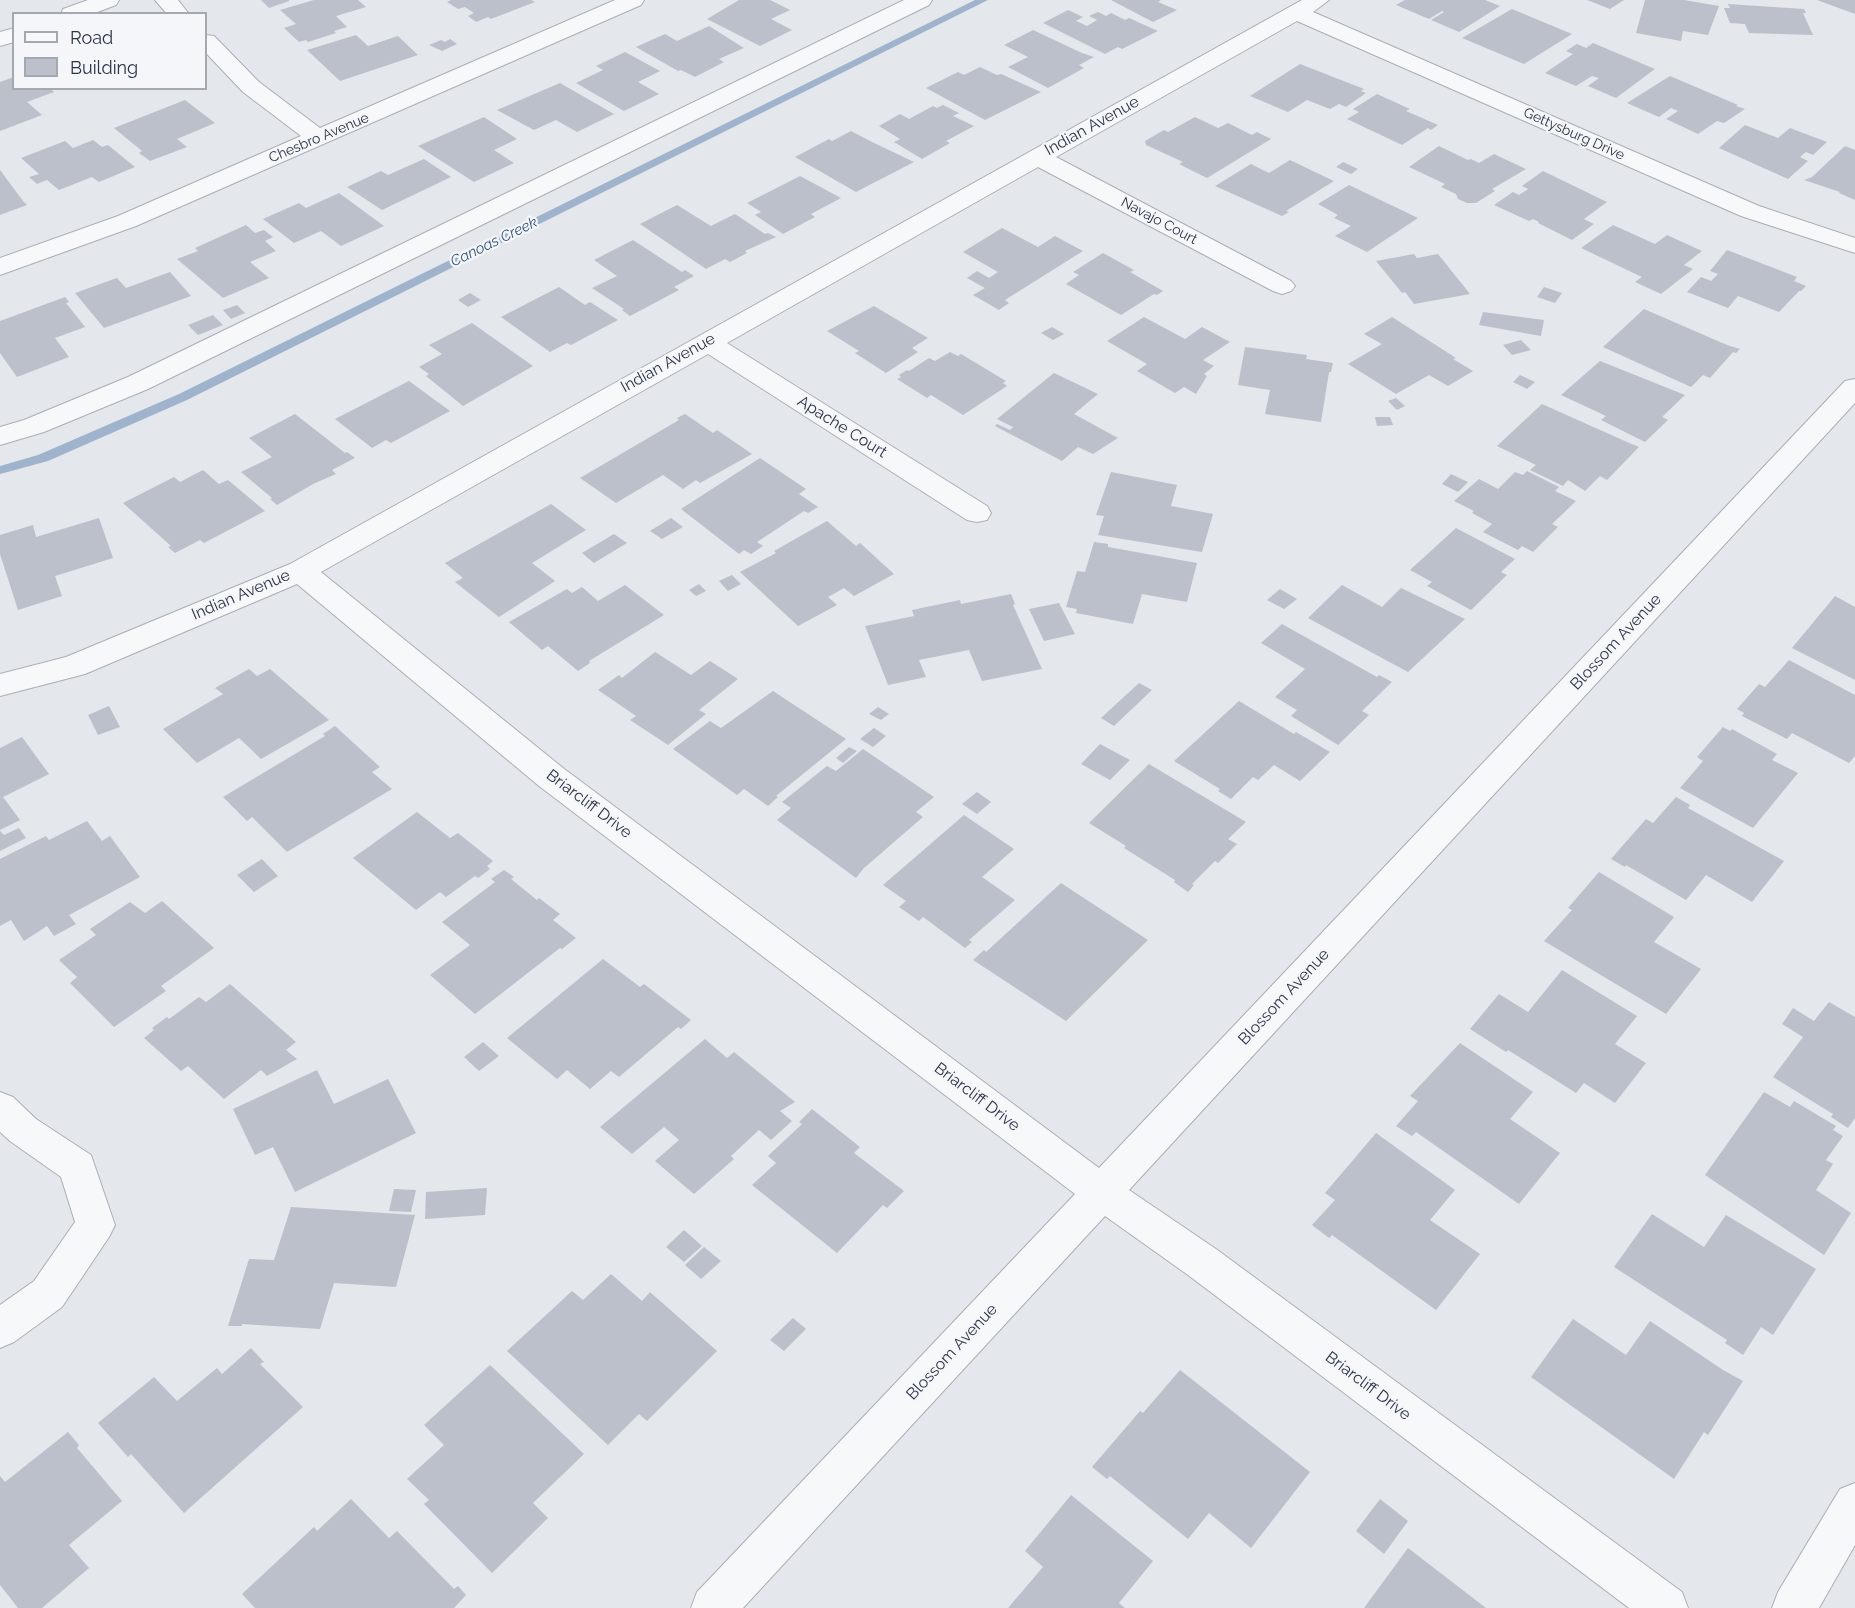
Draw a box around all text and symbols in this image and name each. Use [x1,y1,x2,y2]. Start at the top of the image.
legend [12,12,207,90]
text: Road [70,27,113,48]
text: Building [70,57,138,78]
street label: Indian Avenue [1041,92,1143,160]
street label: Gettysburg Drive [1521,104,1627,164]
street label: Chesbro Avenue [266,109,372,167]
street label: Navajo Court [1118,194,1200,248]
water label: Canoas Creek [448,213,540,271]
street label: Indian Avenue [617,329,719,397]
street label: Apache Court [794,392,890,462]
street label: Indian Avenue [189,566,293,624]
street label: Blossom Avenue [1567,590,1665,694]
street label: Briarcliff Drive [542,766,636,842]
street label: Blossom Avenue [1235,945,1333,1049]
street label: Briarcliff Drive [930,1059,1024,1135]
street label: Blossom Avenue [903,1300,1001,1404]
street label: Briarcliff Drive [1321,1348,1415,1424]

